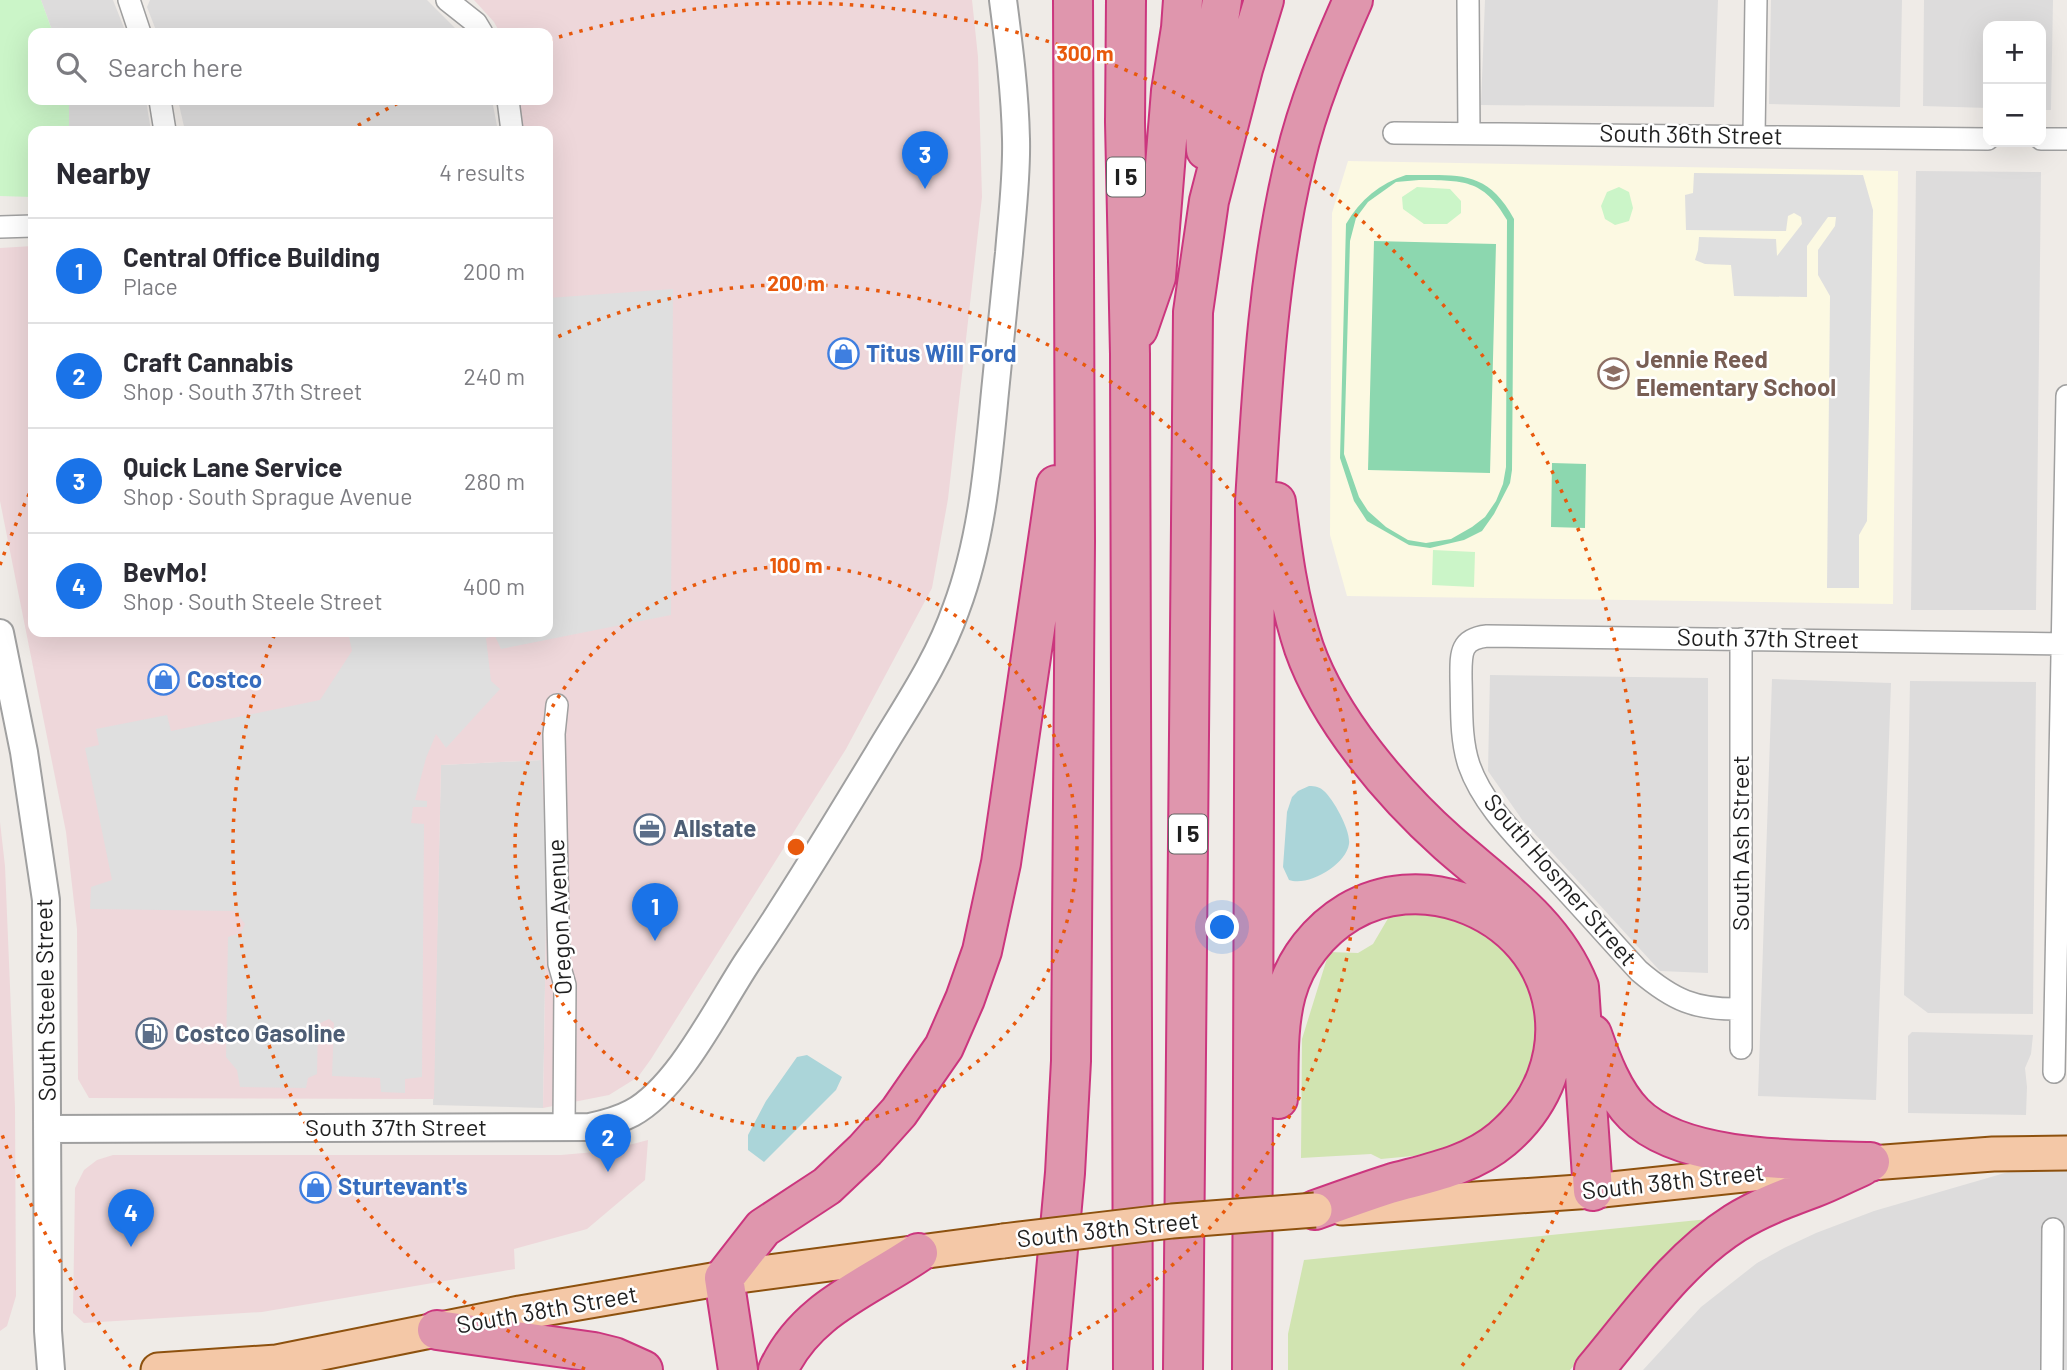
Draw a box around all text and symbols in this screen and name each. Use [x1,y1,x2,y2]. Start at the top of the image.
map controls [1983,21,2046,147]
button: + [1983,21,2046,84]
search box [28,28,553,105]
text: 300 m [1056,40,1114,65]
icon: search [52,48,90,86]
text: Search here [108,51,243,82]
button: − [1983,84,2046,147]
street label: South 36th Street [1599,117,1783,150]
pin: 3 [902,131,948,189]
text: Nearby [56,154,151,190]
text: 4 results [439,158,525,186]
road number: I 5 [1107,158,1145,196]
text: Central Office Building [123,241,380,272]
text: 1 [75,257,83,285]
text: 200 m [463,257,525,285]
text: 200 m [767,270,825,295]
text: Place [123,272,178,300]
shop icon: Titus Will Ford [826,337,860,371]
place label: Titus Will Ford [866,338,1017,367]
place label: Jennie Reed Elementary School [1636,344,1836,401]
text: Craft Cannabis [123,346,293,377]
school or university icon: Jennie Reed Elementary School [1596,357,1630,391]
text: 2 [73,362,85,390]
text: 240 m [463,362,525,390]
text: Shop · South 37th Street [123,377,362,405]
text: Quick Lane Service [123,451,342,482]
text: 3 [73,467,85,495]
text: 280 m [464,467,525,495]
text: Shop · South Sprague Avenue [123,482,412,510]
text: 100 m [769,552,823,577]
text: BevMo! [123,556,208,587]
text: 4 [72,572,86,600]
text: 400 m [463,572,525,600]
text: Shop · South Steele Street [123,587,383,615]
street label: South 37th Street [1677,621,1859,654]
shop icon: Costco [147,663,181,697]
place label: Costco [187,664,262,693]
street label: South Ash Street [1725,755,1754,931]
street label: South Hosmer Street [1479,787,1644,971]
office icon: Allstate [633,812,667,846]
place label: Allstate [673,813,756,842]
road number: I 5 [1169,814,1207,854]
centre of rings [784,835,808,859]
street label: Oregon Avenue [540,838,577,996]
pin: 1 [632,883,678,941]
street label: South Steele Street [28,898,61,1102]
your location [1205,910,1239,944]
fuel station icon: Costco Gasoline [135,1017,169,1051]
place label: Costco Gasoline [175,1018,346,1047]
street label: South 37th Street [305,1112,487,1141]
pin: 2 [585,1114,631,1172]
street label: South 38th Street [1580,1157,1766,1205]
shop icon: Sturtevant's [298,1170,332,1204]
place label: Sturtevant's [338,1171,467,1200]
pin: 4 [108,1189,154,1247]
street label: South 38th Street [1015,1205,1201,1253]
street label: South 38th Street [454,1278,640,1339]

